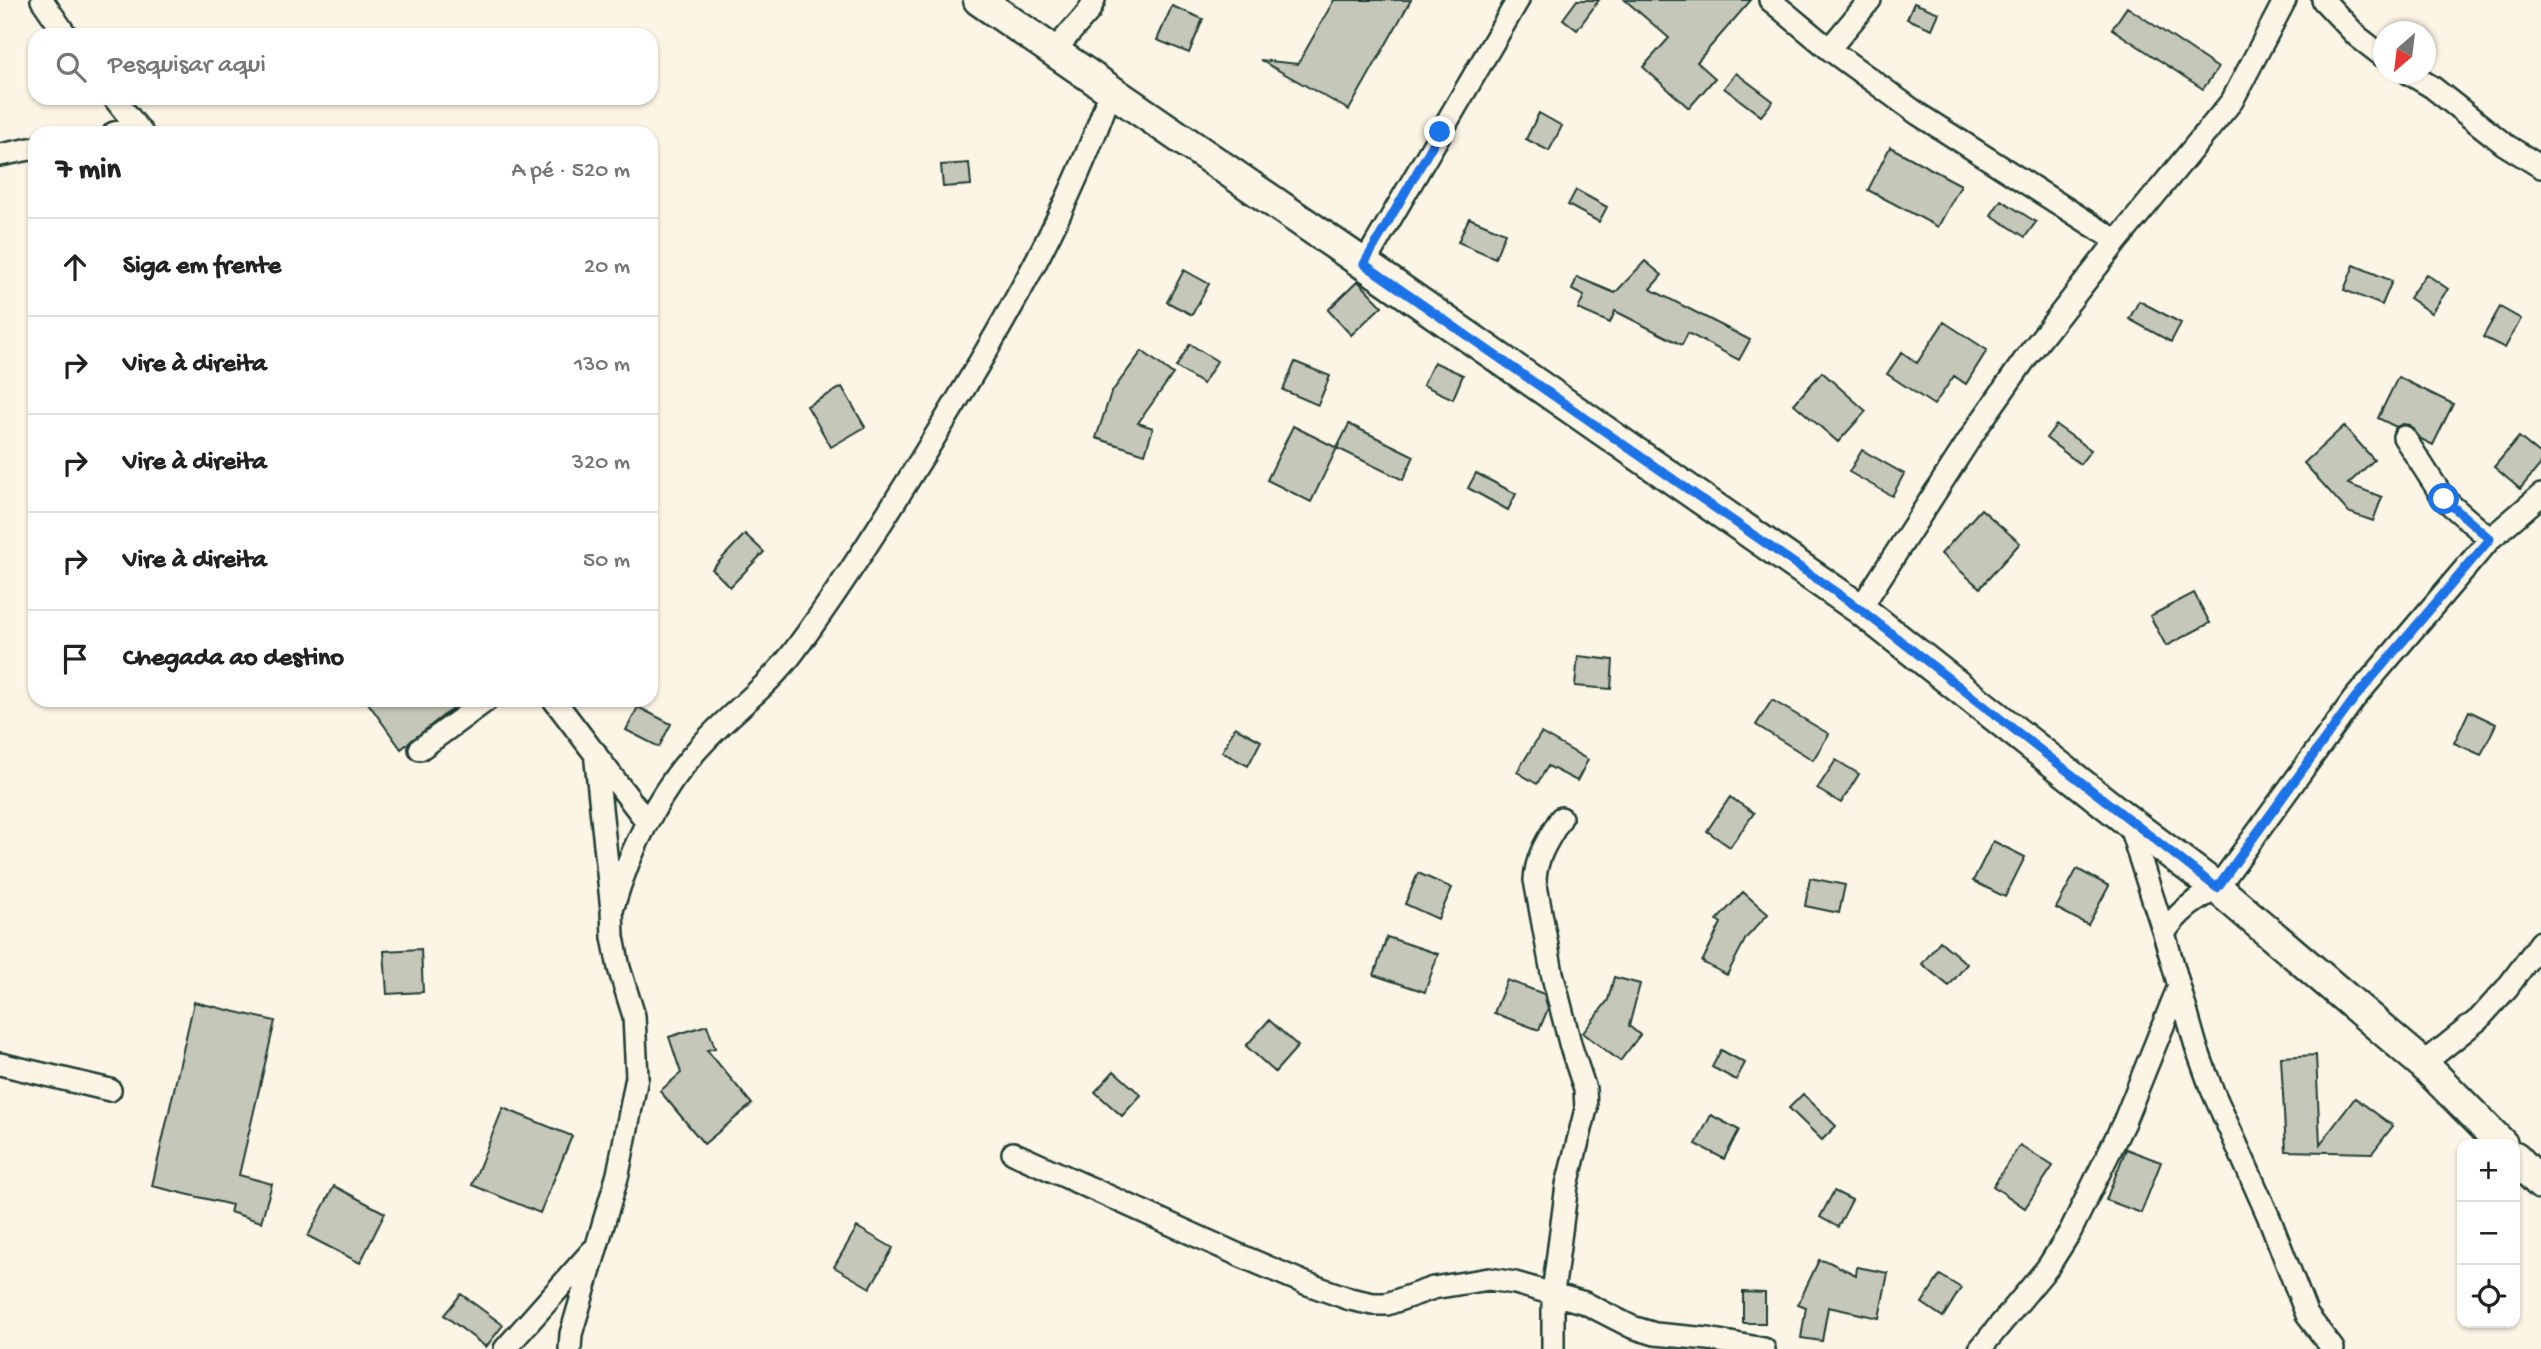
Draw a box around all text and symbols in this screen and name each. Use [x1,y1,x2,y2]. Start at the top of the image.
north arrow [2373,21,2436,84]
search box [28,28,658,105]
icon: search [52,48,90,86]
text: Pesquisar aqui [108,51,266,82]
route end [1424,116,1455,147]
text: 7 min [56,154,121,189]
text: A pé · 520 m [511,158,630,185]
icon: ahead [56,248,94,286]
text: Siga em frente [123,252,281,283]
text: 20 m [584,254,630,281]
icon: right [56,346,94,384]
text: Vire à direita [123,350,267,381]
text: 130 m [574,352,630,379]
icon: right [56,444,94,482]
text: Vire à direita [123,448,267,479]
text: 320 m [572,450,630,477]
route start [2428,483,2459,514]
icon: right [56,542,94,580]
text: Vire à direita [123,546,267,577]
text: 50 m [583,548,630,575]
icon: arrive [56,640,94,678]
text: Chegada ao destino [123,644,344,675]
map controls [2457,1139,2520,1328]
button: + [2457,1139,2520,1202]
button: − [2457,1202,2520,1265]
button: locate [2457,1265,2520,1328]

